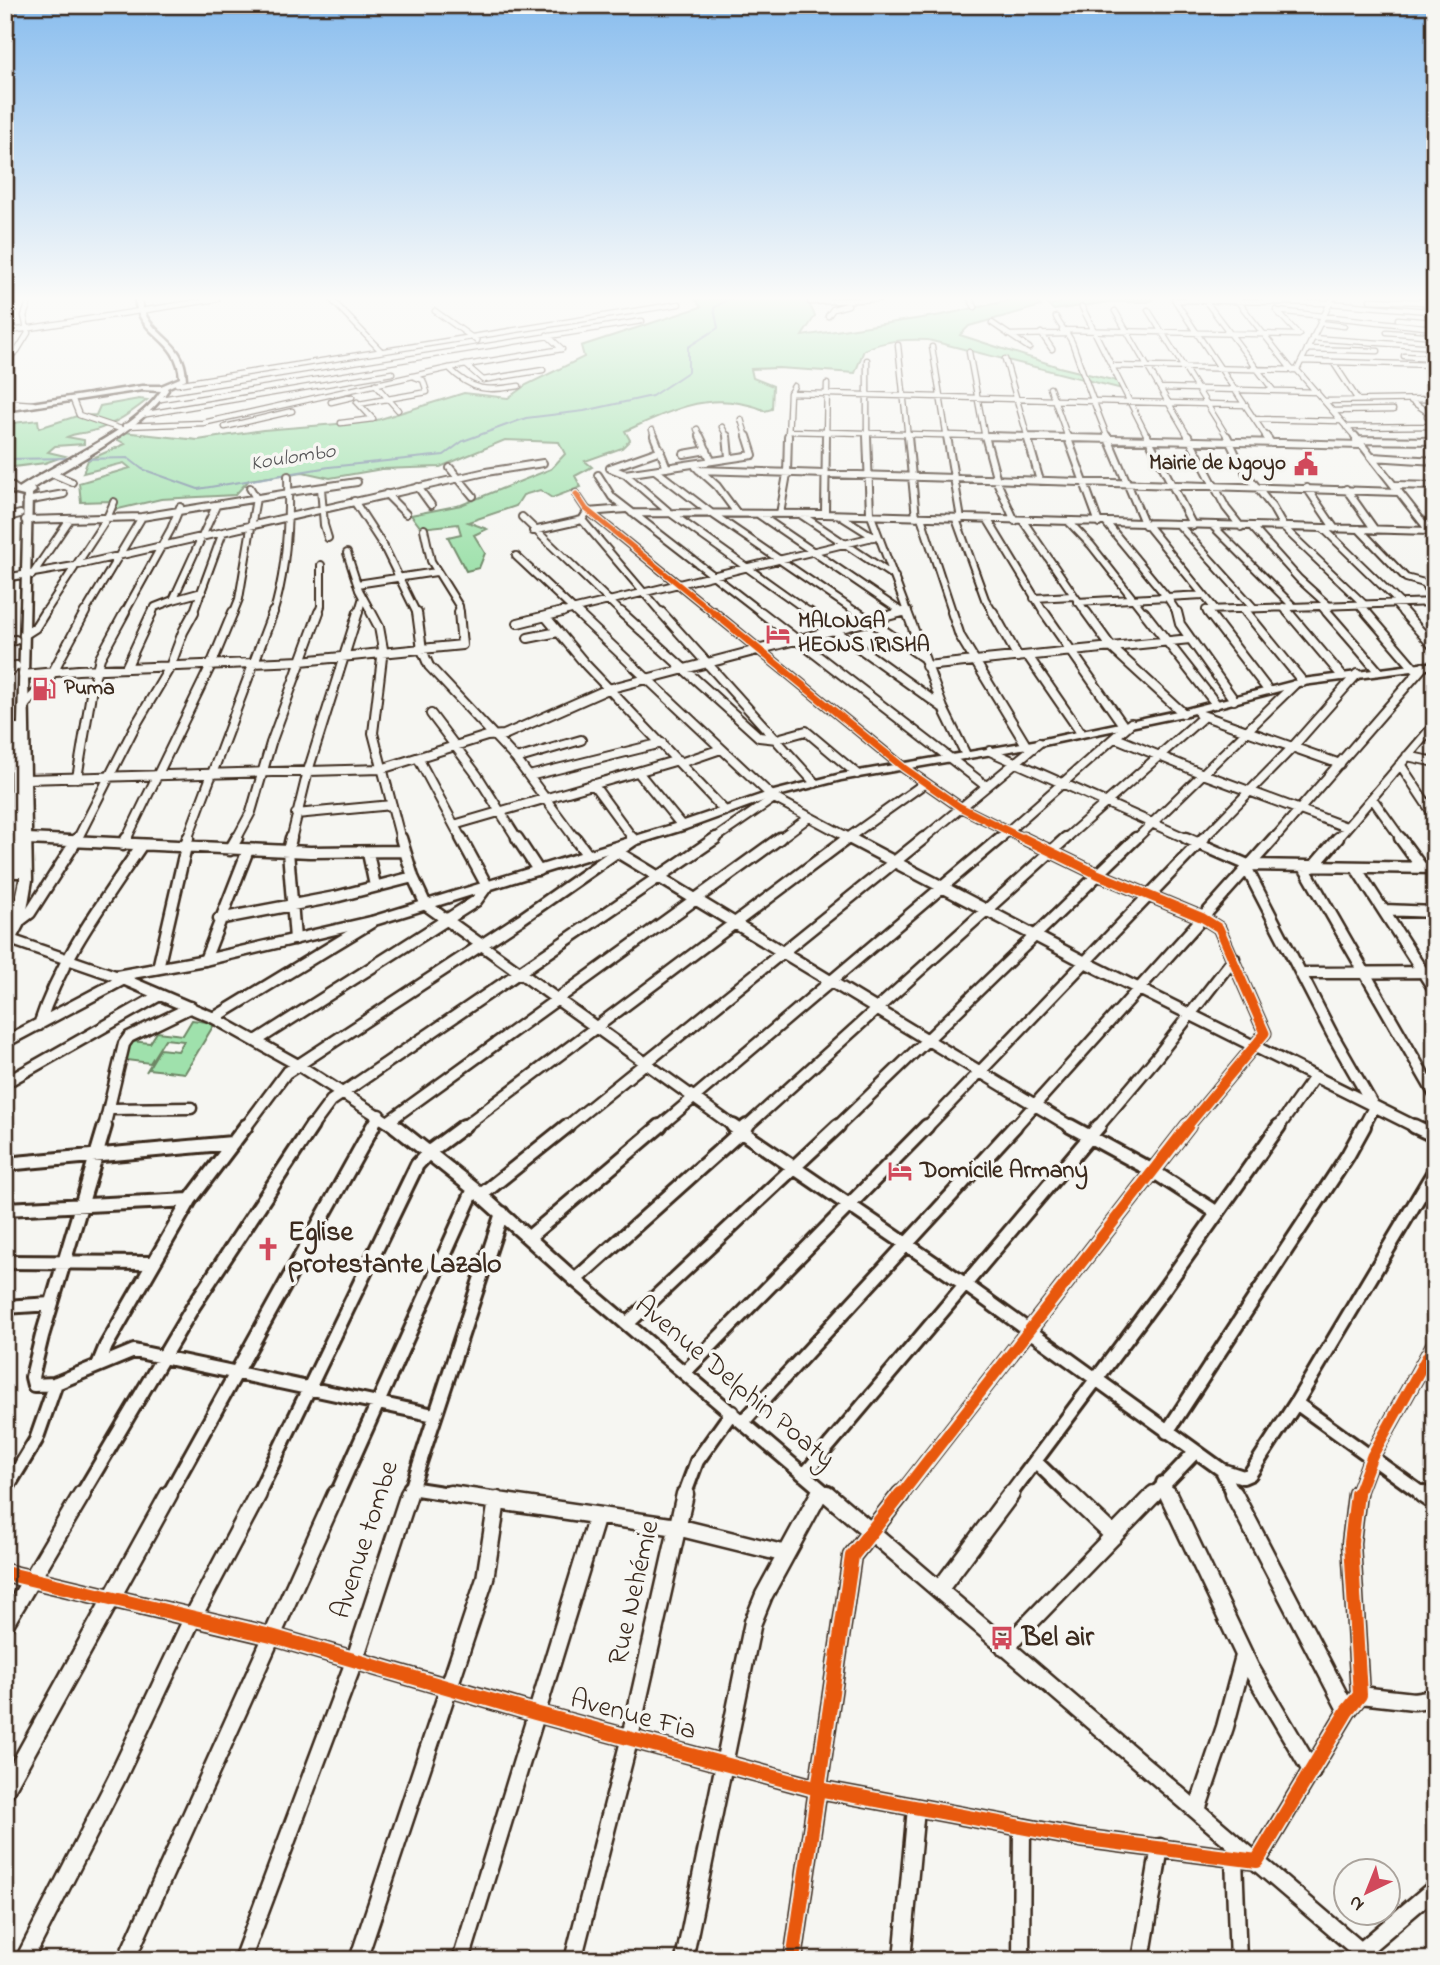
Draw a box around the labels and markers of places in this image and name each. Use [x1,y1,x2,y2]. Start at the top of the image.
place label: Mairie de Ngoyo [1149,449,1286,481]
public building icon: Mairie de Ngoyo [1292,450,1320,478]
place label: MALONGA HEONS IRISHA [798,607,930,661]
hotel icon: MALONGA HEONS IRISHA [764,620,792,648]
place label: Puma [64,674,114,704]
fuel station icon: Puma [30,675,58,703]
place label: Domicile Armany [919,1154,1088,1190]
hotel icon: Domicile Armany [886,1157,914,1185]
place label: Eglise protestante Lazalo [288,1213,502,1286]
church icon: Eglise protestante Lazalo [254,1235,282,1263]
place label: Bel air [1020,1618,1095,1659]
bus stop icon: Bel air [988,1624,1016,1652]

